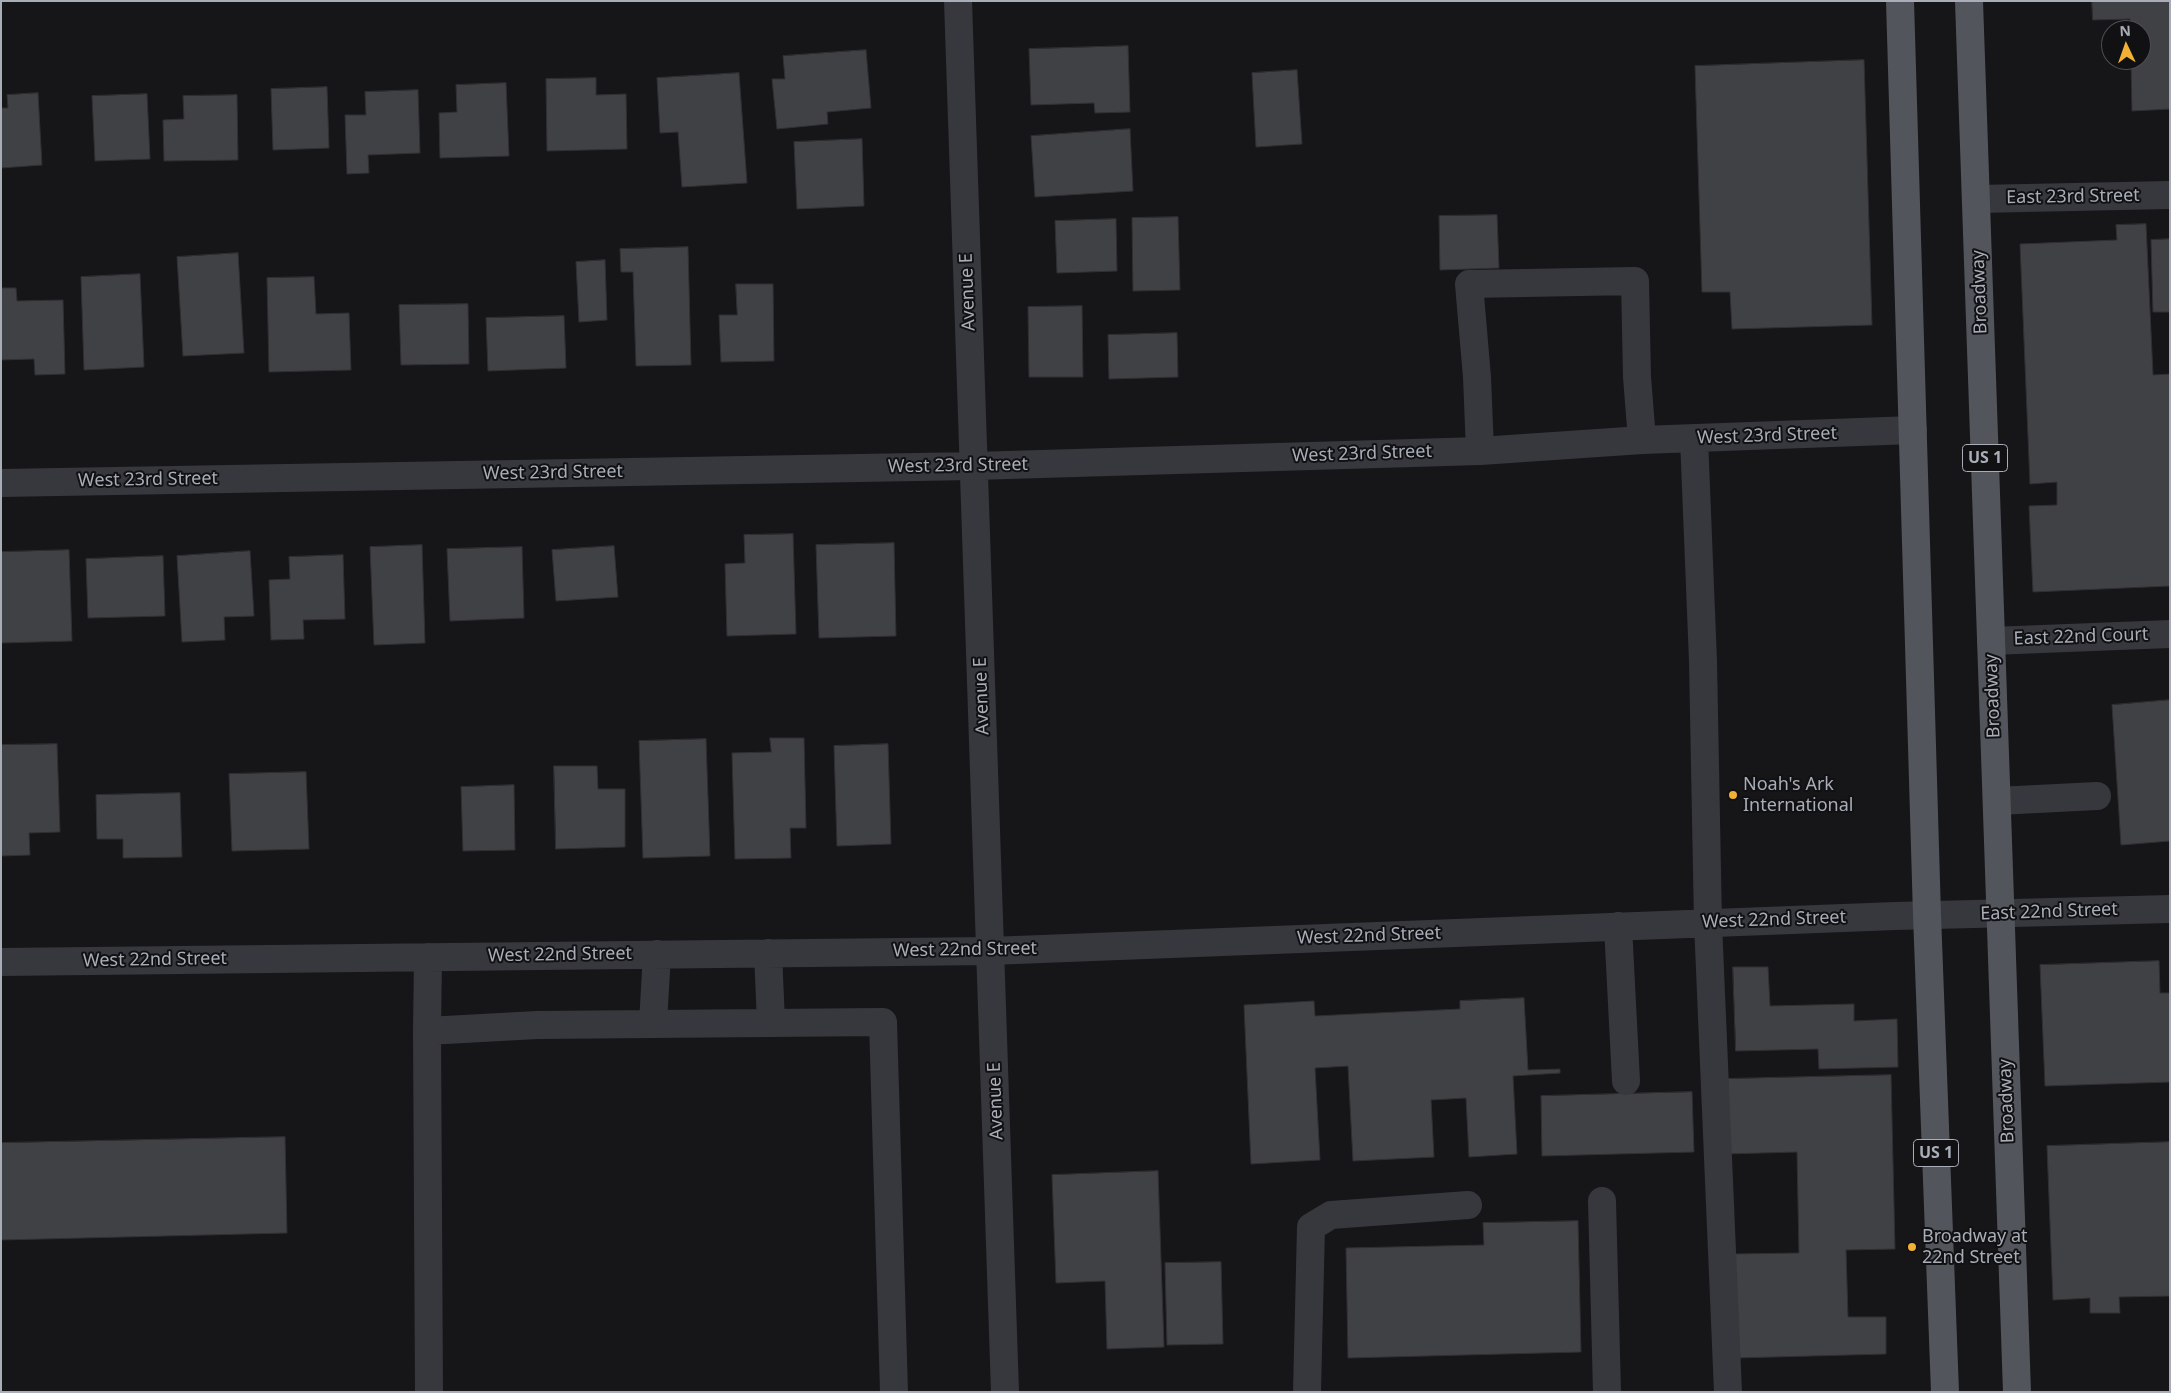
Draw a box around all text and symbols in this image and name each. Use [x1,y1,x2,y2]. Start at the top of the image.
north arrow [2101,20,2151,70]
text: N [2119,21,2131,40]
street label: East 23rd Street [2006,185,2140,209]
street label: Broadway [1968,250,1992,334]
street label: Avenue E [956,253,980,331]
street label: West 23rd Street [1697,423,1837,449]
street label: West 23rd Street [1292,441,1432,467]
road number: US 1 [1962,444,2008,472]
street label: West 23rd Street [888,454,1028,478]
street label: West 23rd Street [483,461,623,485]
street label: West 23rd Street [78,468,218,492]
street label: East 22nd Court [2013,624,2149,650]
street label: Broadway [1981,654,2005,738]
street label: Avenue E [970,657,994,735]
place label: Noah's Ark International [1743,774,1853,816]
marker: Noah's Ark International [1727,789,1739,801]
street label: East 22nd Street [1980,899,2118,925]
street label: West 22nd Street [1702,907,1846,933]
street label: West 22nd Street [1297,923,1441,949]
street label: West 22nd Street [893,938,1037,962]
street label: West 22nd Street [488,943,632,967]
street label: West 22nd Street [83,948,227,972]
street label: Broadway [1995,1059,2019,1143]
street label: Avenue E [984,1062,1008,1140]
road number: US 1 [1914,1140,1958,1166]
place label: Broadway at 22nd Street [1922,1226,2028,1268]
marker: Broadway at 22nd Street [1906,1241,1918,1253]

